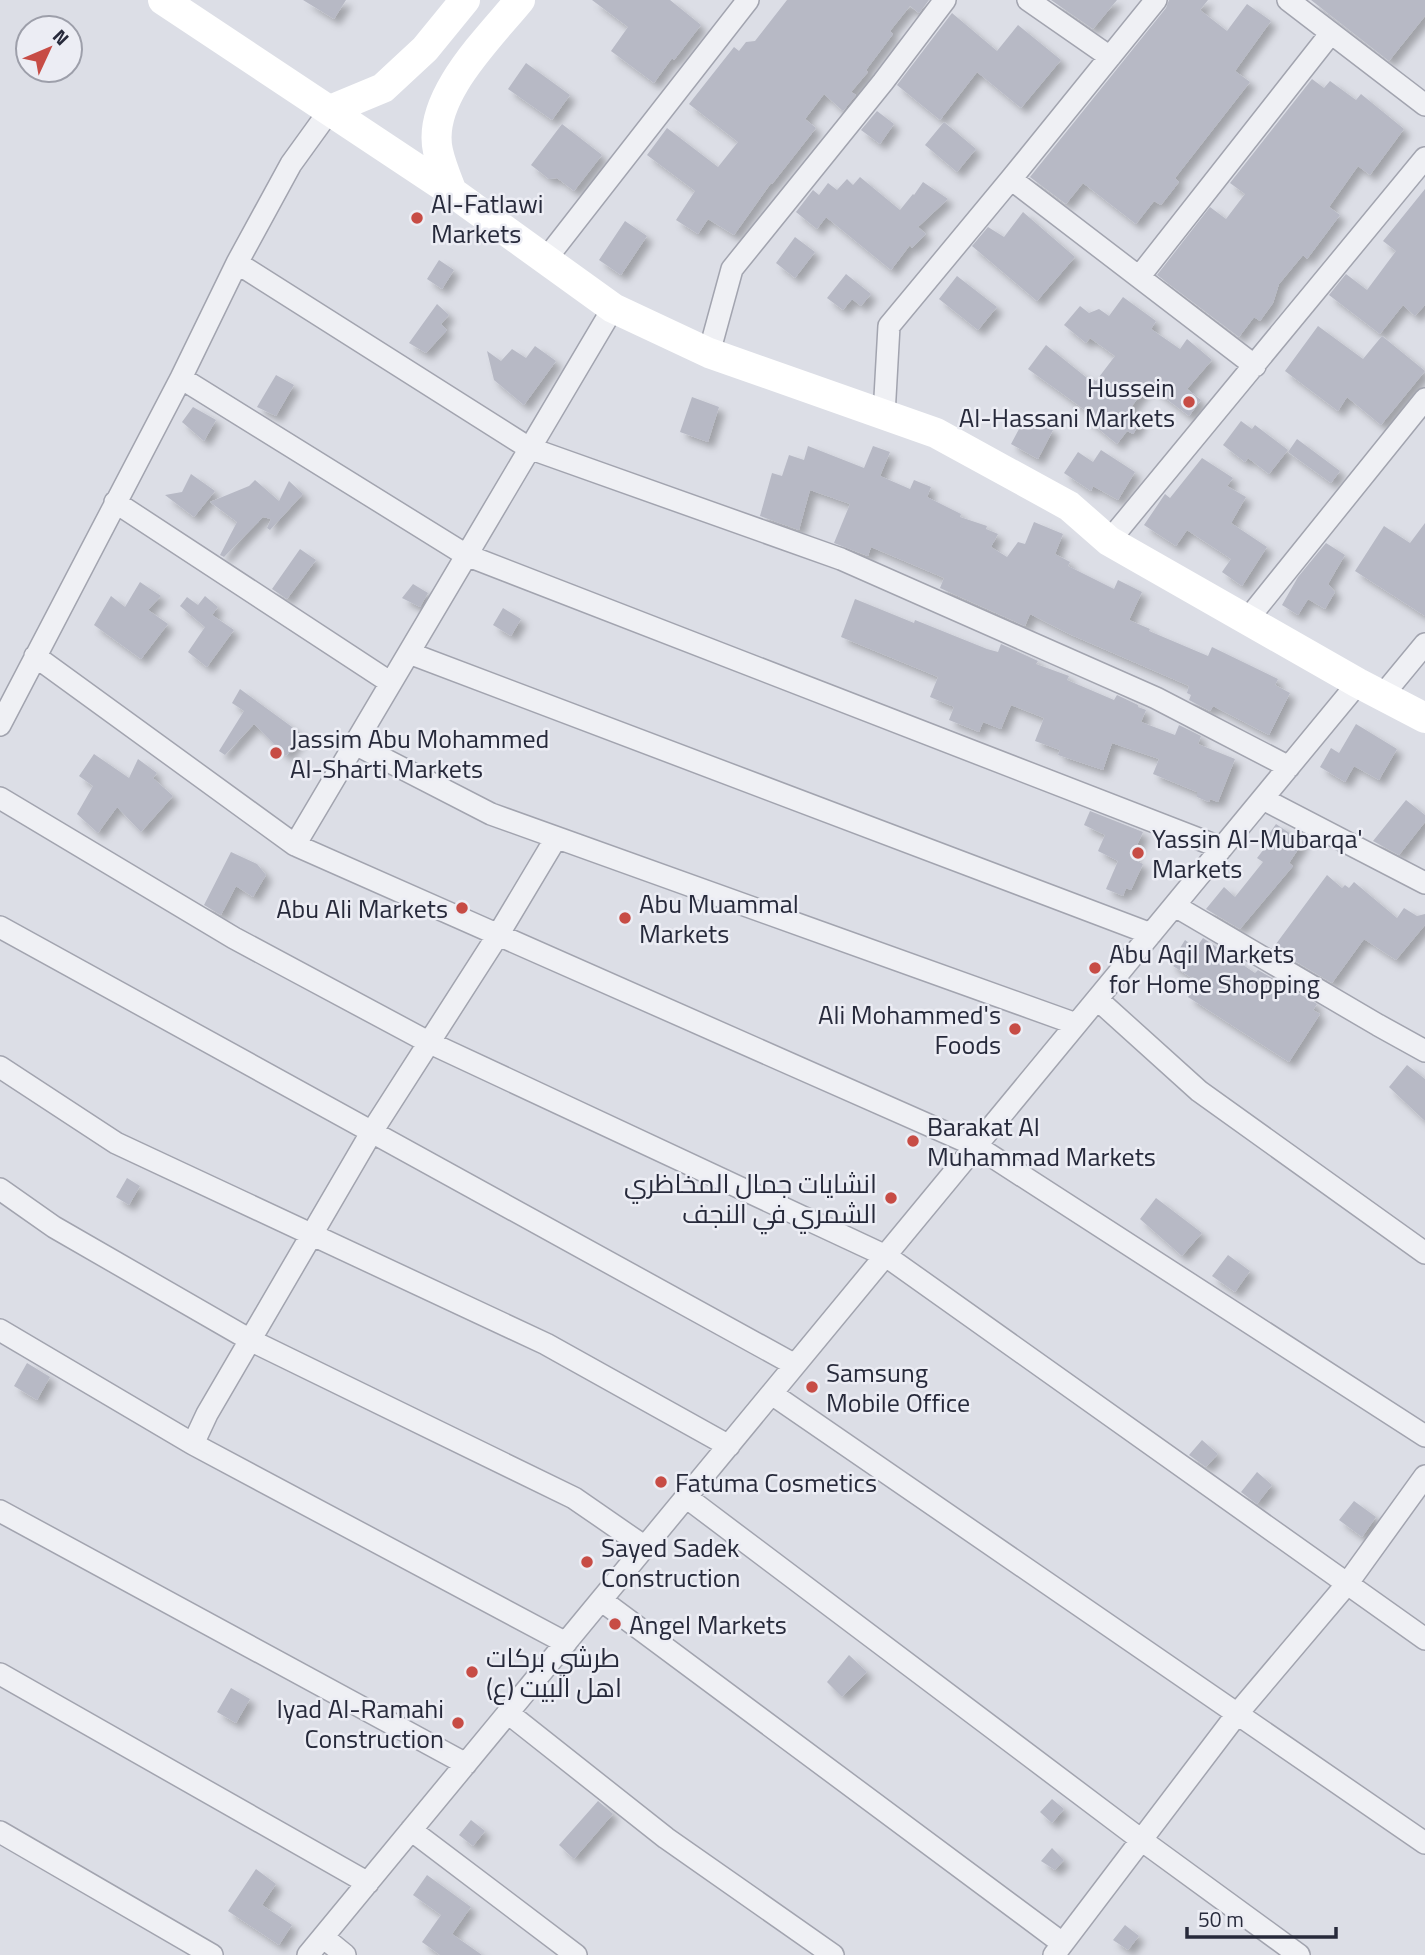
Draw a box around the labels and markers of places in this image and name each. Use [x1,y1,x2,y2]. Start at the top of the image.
place label: Al-Fatlawi Markets [431,184,543,253]
marker: Al-Fatlawi Markets [409,210,425,226]
place label: Hussein Al-Hassani Markets [959,368,1175,437]
marker: Hussein Al-Hassani Markets [1181,394,1197,410]
place label: Jassim Abu Mohammed Al-Sharti Markets [290,719,549,788]
marker: Jassim Abu Mohammed Al-Sharti Markets [268,745,284,761]
place label: Yassin Al-Mubarqa' Markets [1152,819,1363,888]
marker: Yassin Al-Mubarqa' Markets [1130,845,1146,861]
place label: Abu Muammal Markets [639,884,799,953]
place label: Abu Ali Markets [276,889,448,928]
marker: Abu Ali Markets [454,900,470,916]
marker: Abu Muammal Markets [617,910,633,926]
place label: Abu Aqil Markets for Home Shopping [1109,934,1320,1003]
marker: Abu Aqil Markets for Home Shopping [1087,960,1103,976]
place label: Ali Mohammed's Foods [818,995,1001,1064]
marker: Ali Mohammed's Foods [1007,1021,1023,1037]
place label: Barakat Al Muhammad Markets [927,1107,1156,1176]
marker: Barakat Al Muhammad Markets [905,1133,921,1149]
place label: انشايات جمال المخاظري الشمري في النجف [624,1164,877,1235]
marker: انشايات جمال المخاظري الشمري في النجف [883,1190,899,1206]
place label: Samsung Mobile Office [826,1353,970,1422]
marker: Samsung Mobile Office [804,1379,820,1395]
place label: Fatuma Cosmetics [675,1463,877,1502]
marker: Fatuma Cosmetics [653,1474,669,1490]
place label: Sayed Sadek Construction [601,1528,740,1597]
marker: Sayed Sadek Construction [579,1554,595,1570]
place label: Angel Markets [629,1605,787,1644]
marker: Angel Markets [607,1616,623,1632]
place label: طرشي بركات اهل البيت (ع) [486,1638,622,1707]
marker: طرشي بركات اهل البيت (ع) [464,1664,480,1680]
place label: Iyad Al-Ramahi Construction [276,1689,444,1758]
marker: Iyad Al-Ramahi Construction [450,1715,466,1731]

